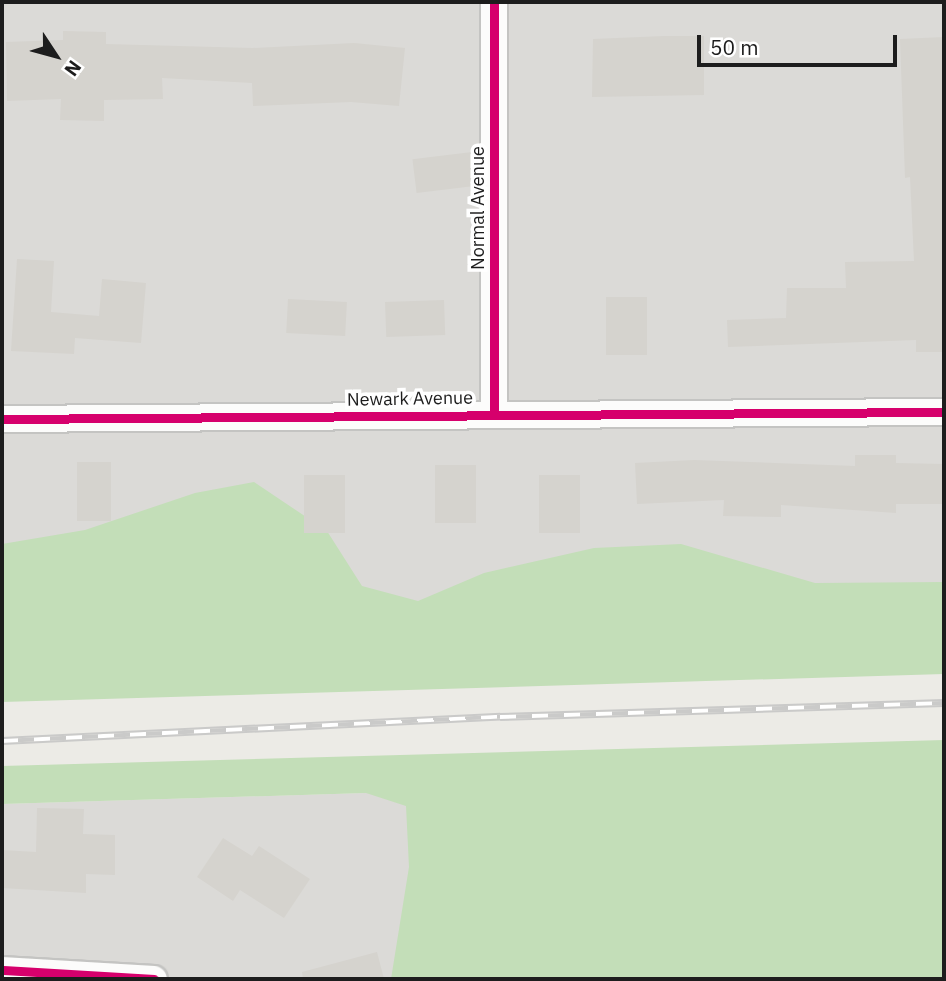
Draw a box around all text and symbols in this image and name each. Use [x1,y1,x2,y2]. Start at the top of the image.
north arrow [21,21,91,91]
scale bar [701,21,900,65]
text: 50 m [710,33,759,61]
text: N [59,56,87,81]
street label: Normal Avenue [467,146,489,270]
street label: Newark Avenue [347,387,473,411]

